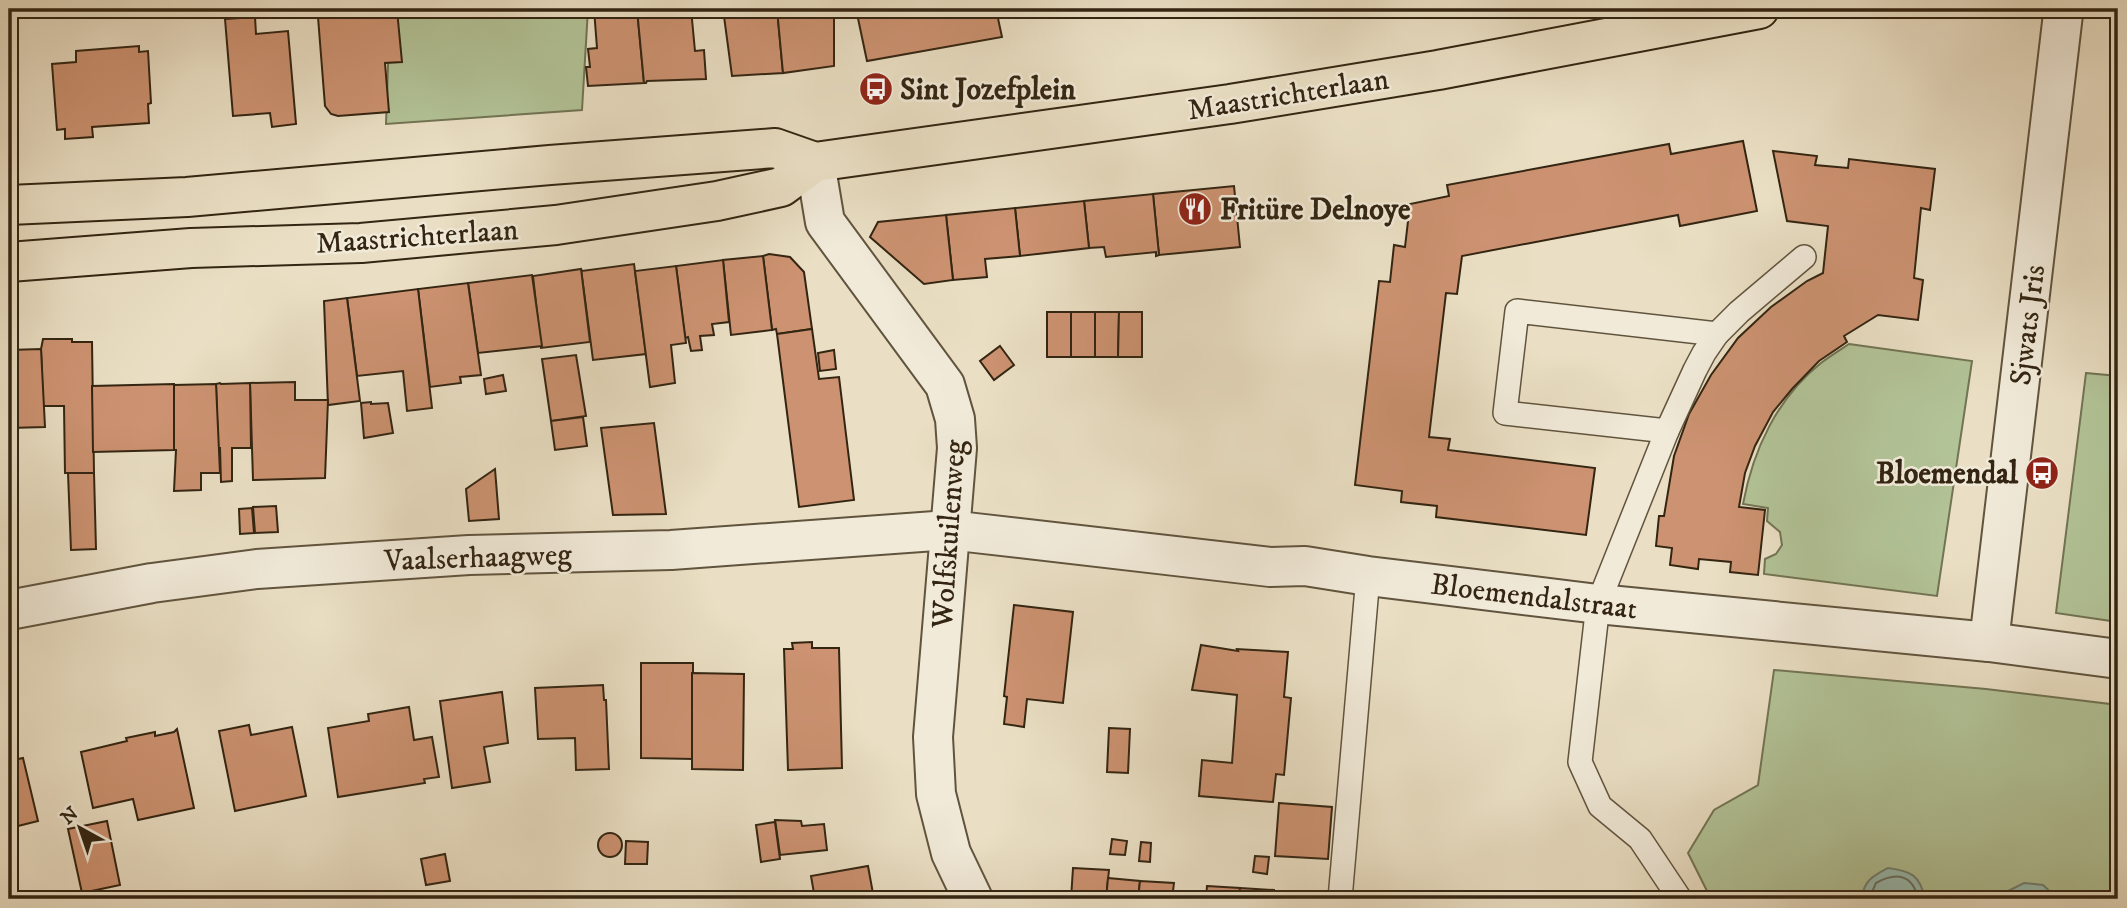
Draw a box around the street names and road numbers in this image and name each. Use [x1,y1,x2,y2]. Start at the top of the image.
street label: Maastrichterlaan [1185,61,1392,130]
street label: Maastrichterlaan [314,212,520,263]
street label: Sjwats Jris [2003,263,2054,388]
street label: Wolfskuilenweg [924,438,975,631]
street label: Vaalserhaagweg [383,537,573,580]
street label: Bloemendalstraat [1428,566,1639,629]

